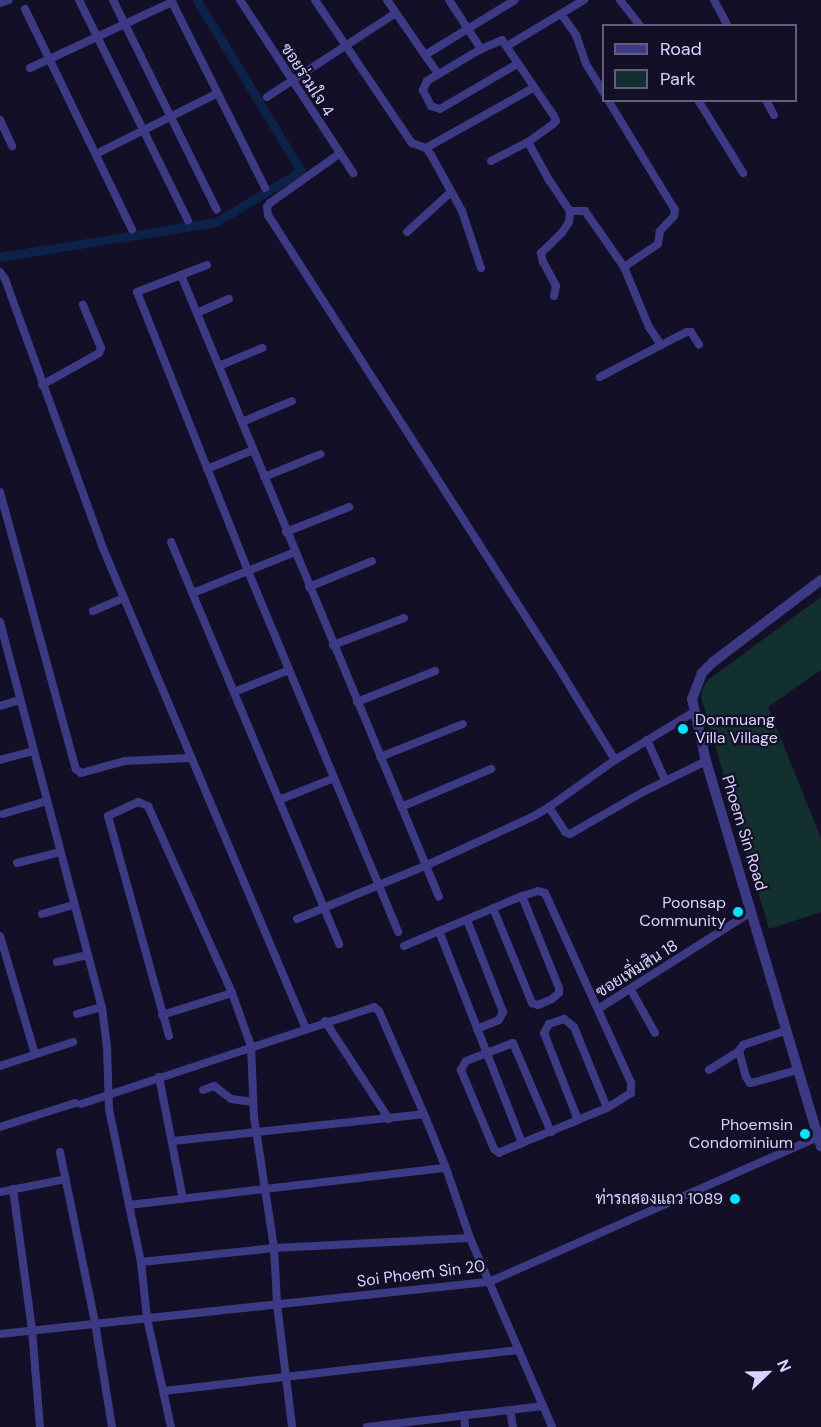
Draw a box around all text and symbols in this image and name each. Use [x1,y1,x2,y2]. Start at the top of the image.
legend [602,24,797,102]
text: Road [660,37,702,61]
street label: ซอยร่วมใจ 4 [276,40,338,120]
text: Park [660,67,696,91]
place label: Donmuang Villa Village [695,710,778,748]
marker: Donmuang Villa Village [676,722,690,736]
street label: Phoem Sin Road [717,773,771,893]
place label: Poonsap Community [639,893,726,931]
marker: Poonsap Community [731,905,745,919]
street label: ซอยเพิ่มสิน 18 [592,936,682,1002]
place label: Phoemsin Condominium [689,1115,793,1153]
marker: Phoemsin Condominium [798,1127,812,1141]
place label: ท่ารถสองแถว 1089 [595,1189,723,1209]
marker: ท่ารถสองแถว 1089 [728,1192,742,1206]
street label: Soi Phoem Sin 20 [356,1257,486,1291]
north arrow [737,1343,797,1403]
text: N [772,1356,796,1375]

